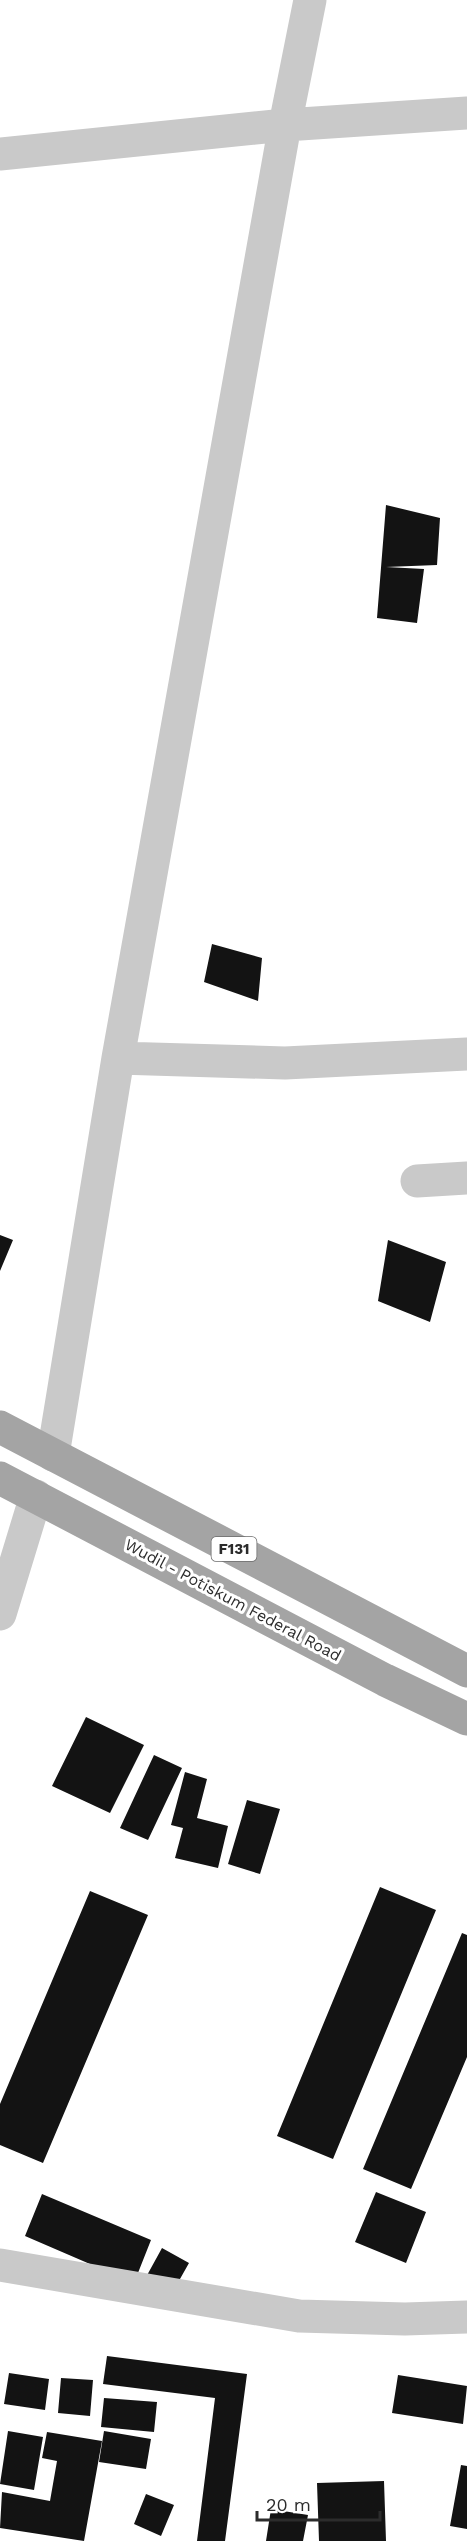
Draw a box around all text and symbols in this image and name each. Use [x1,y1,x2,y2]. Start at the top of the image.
street label: Wudil - Potiskum Federal Road [122,1535,344,1665]
road number: F131 [212,1537,256,1561]
scale bar [257,2484,380,2522]
text: 20 m [266,2494,311,2515]

